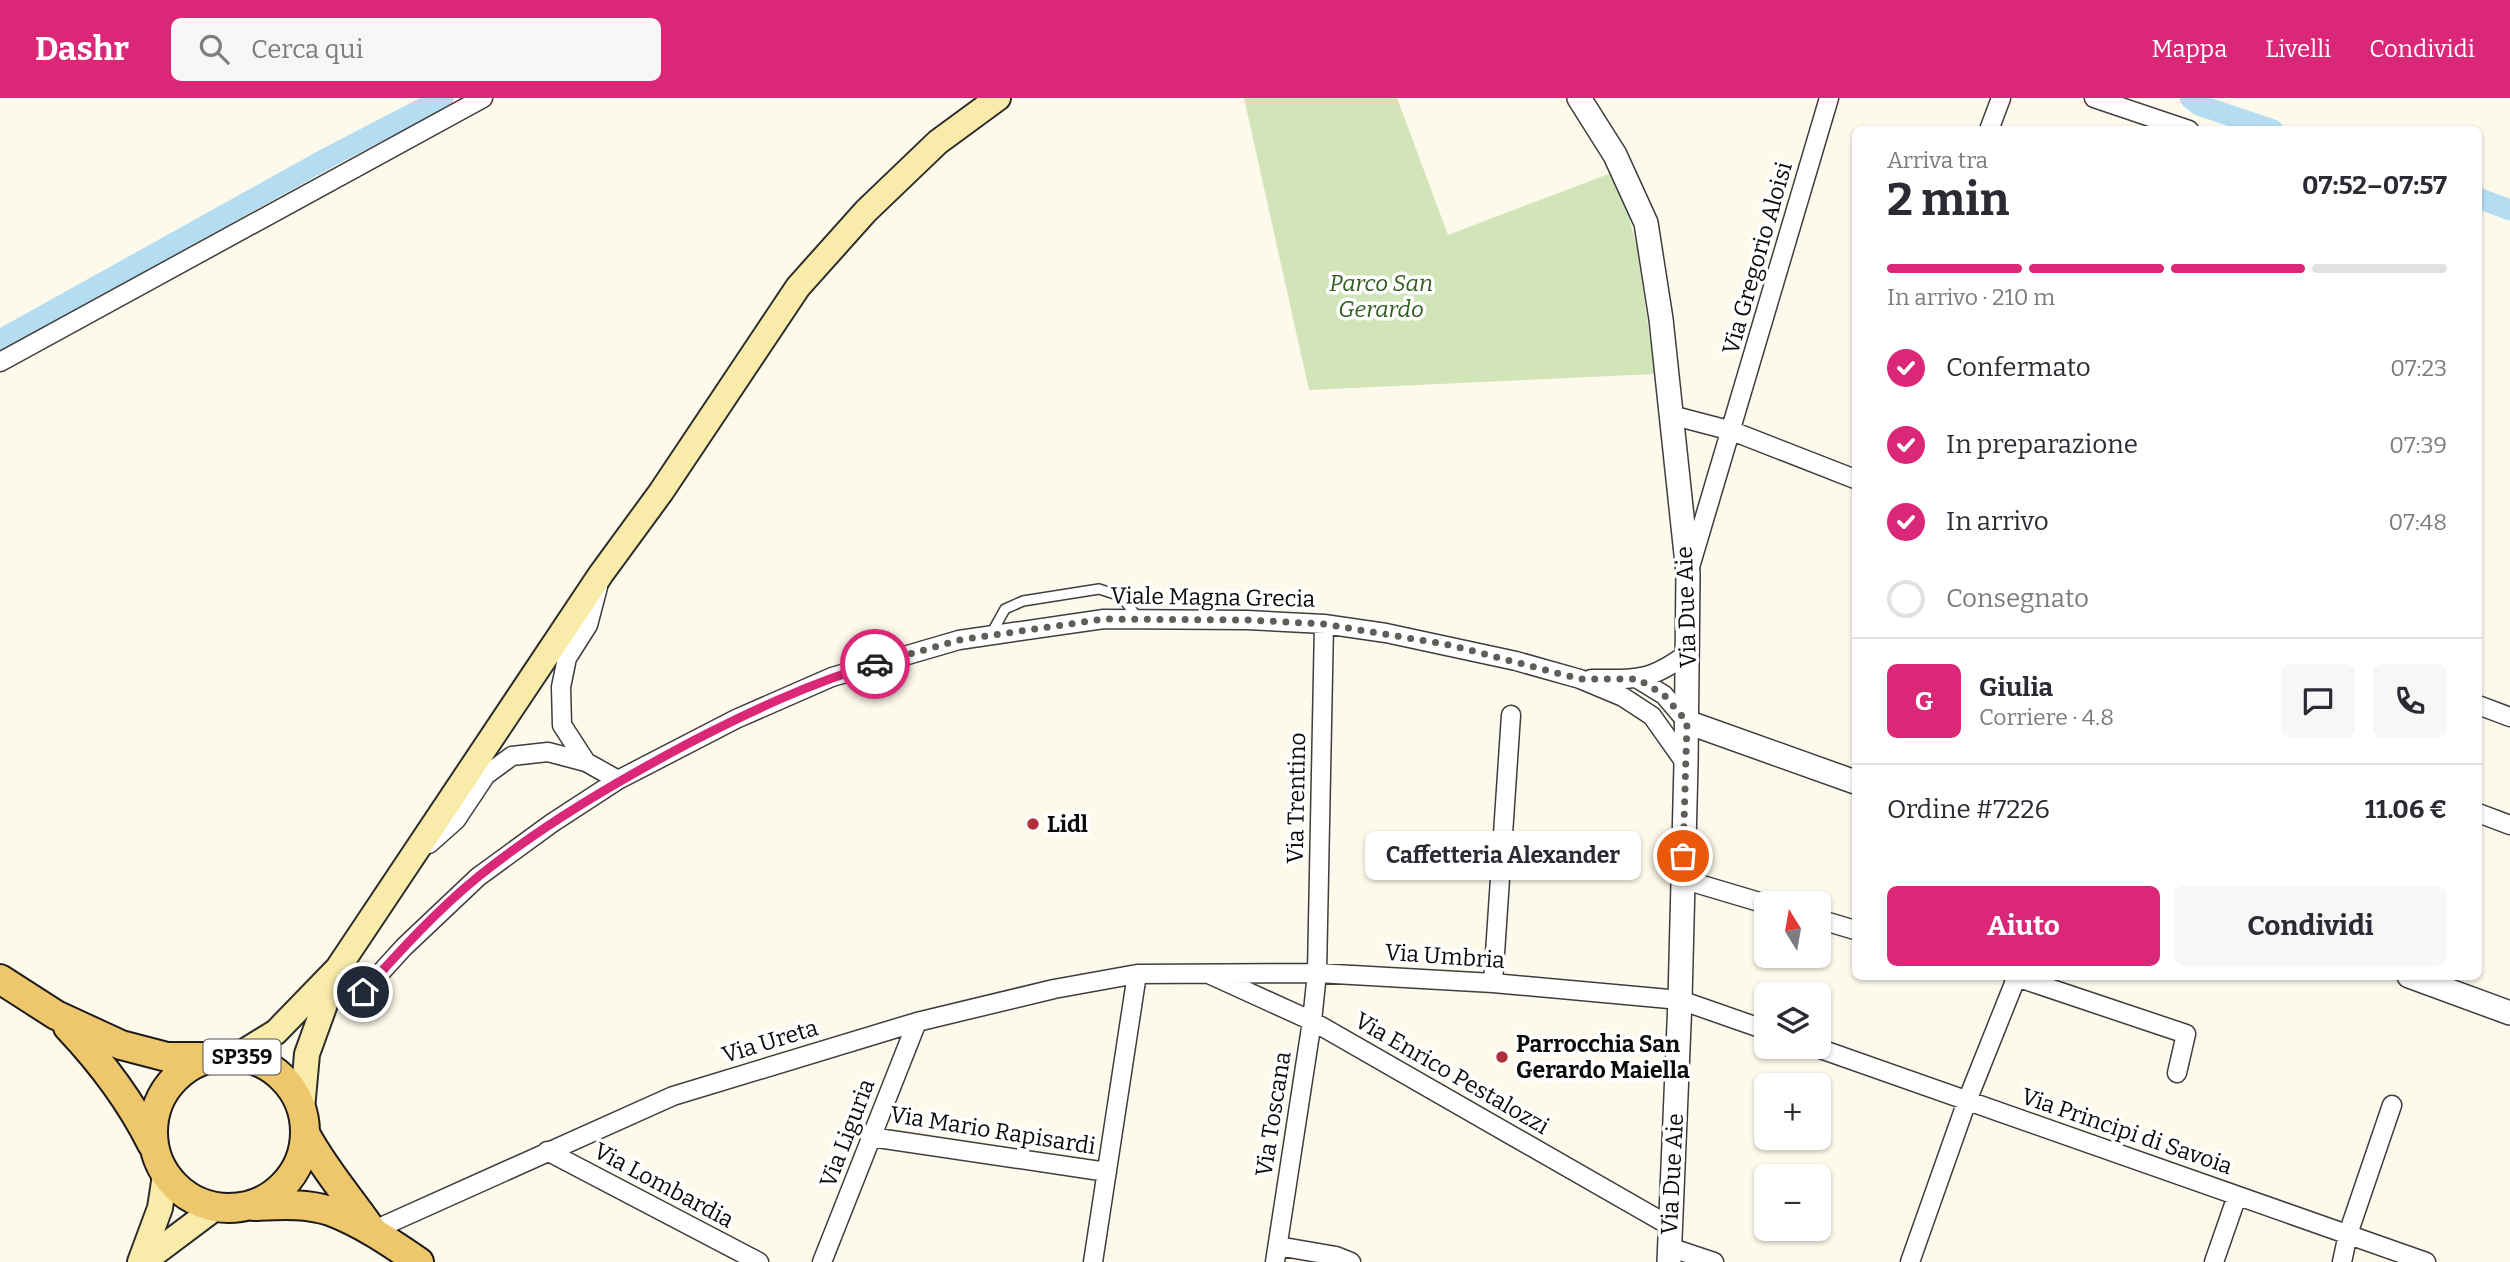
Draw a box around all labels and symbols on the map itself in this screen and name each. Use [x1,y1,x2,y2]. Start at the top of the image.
street label: Via Gregorio Aloisi [1716,159,1798,357]
park label: Parco San Gerardo [1329,269,1433,323]
street label: Via Due Aie [1670,546,1702,668]
street label: Viale Magna Grecia [1110,581,1316,613]
courier [840,629,910,699]
street label: Via Trentino [1281,732,1311,864]
place label: Lidl [1047,810,1088,838]
marker: Lidl [1025,816,1041,832]
pin [1653,826,1713,886]
callout: Caffetteria Alexander [1364,832,1641,880]
north arrow [1754,891,1830,968]
street label: Via Umbria [1384,938,1506,974]
pin [333,962,393,1022]
street label: Via Enrico Pestalozzi [1350,1006,1554,1140]
street label: Via Ureta [719,1013,822,1069]
place label: Parrocchia San Gerardo Maiella [1516,1030,1690,1084]
road number: SP359 [204,1040,280,1074]
street label: Via Toscana [1249,1049,1297,1179]
marker: Parrocchia San Gerardo Maiella [1494,1049,1510,1065]
street label: Via Liguria [814,1074,881,1191]
street label: Via Principi di Savoia [2018,1082,2237,1180]
street label: Via Mario Rapisardi [888,1100,1098,1160]
street label: Via Due Aie [1655,1113,1689,1235]
street label: Via Lombardia [589,1136,739,1234]

